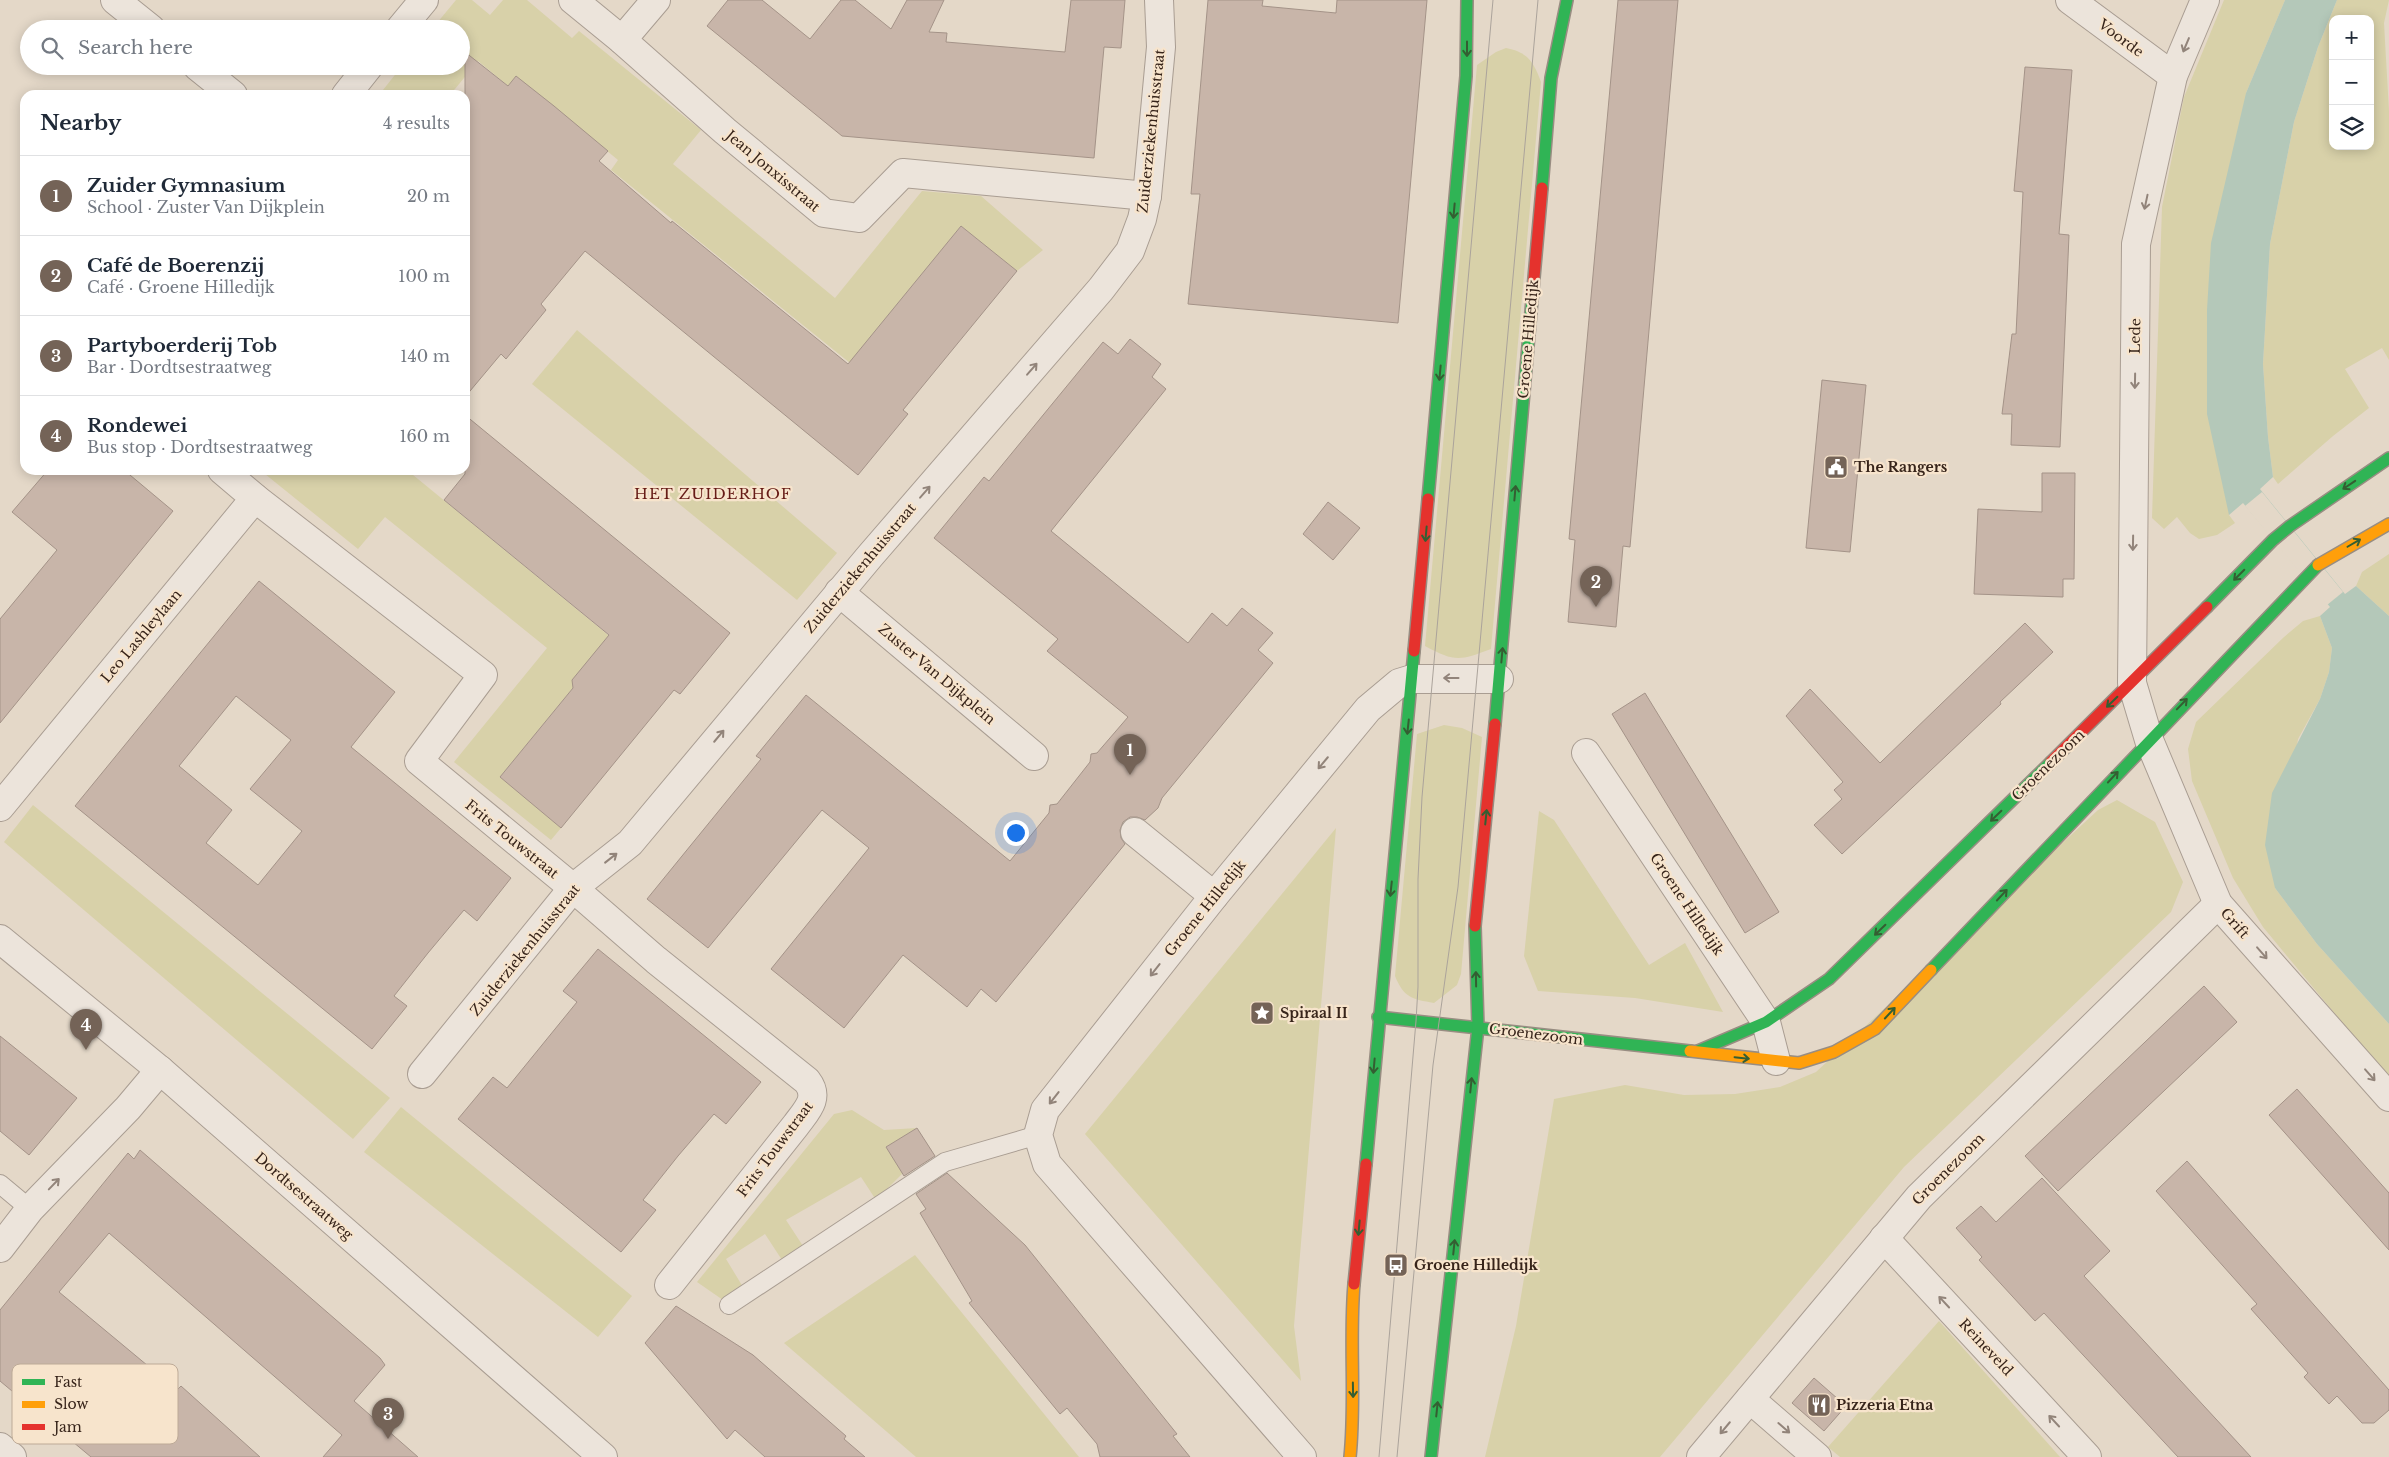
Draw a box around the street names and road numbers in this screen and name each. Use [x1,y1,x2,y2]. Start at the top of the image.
street label: Voorde [2094,15,2147,61]
street label: Zuiderziekenhuisstraat [1133,48,1169,214]
street label: Jean Jonxisstraat [721,125,824,216]
street label: Groene Hilledijk [1514,278,1542,399]
street label: Lede [2126,318,2144,354]
street label: Zuiderziekenhuisstraat [800,499,920,637]
street label: Leo Lashleylaan [97,585,185,686]
street label: Zuster Van Dijkplein [875,620,999,728]
street label: Groenezoom [2008,726,2088,804]
street label: Frits Touwstraat [462,796,563,883]
street label: Groene Hilledijk [1646,849,1728,959]
street label: Groene Hilledijk [1160,856,1250,960]
street label: Zuiderziekenhuisstraat [466,880,584,1020]
street label: Grift [2217,904,2254,943]
street label: Groenezoom [1488,1019,1584,1049]
street label: Frits Touwstraat [733,1097,817,1200]
street label: Groenezoom [1908,1129,1988,1209]
street label: Dordtsestraatweg [251,1148,357,1244]
street label: Reineveld [1955,1315,2017,1380]

